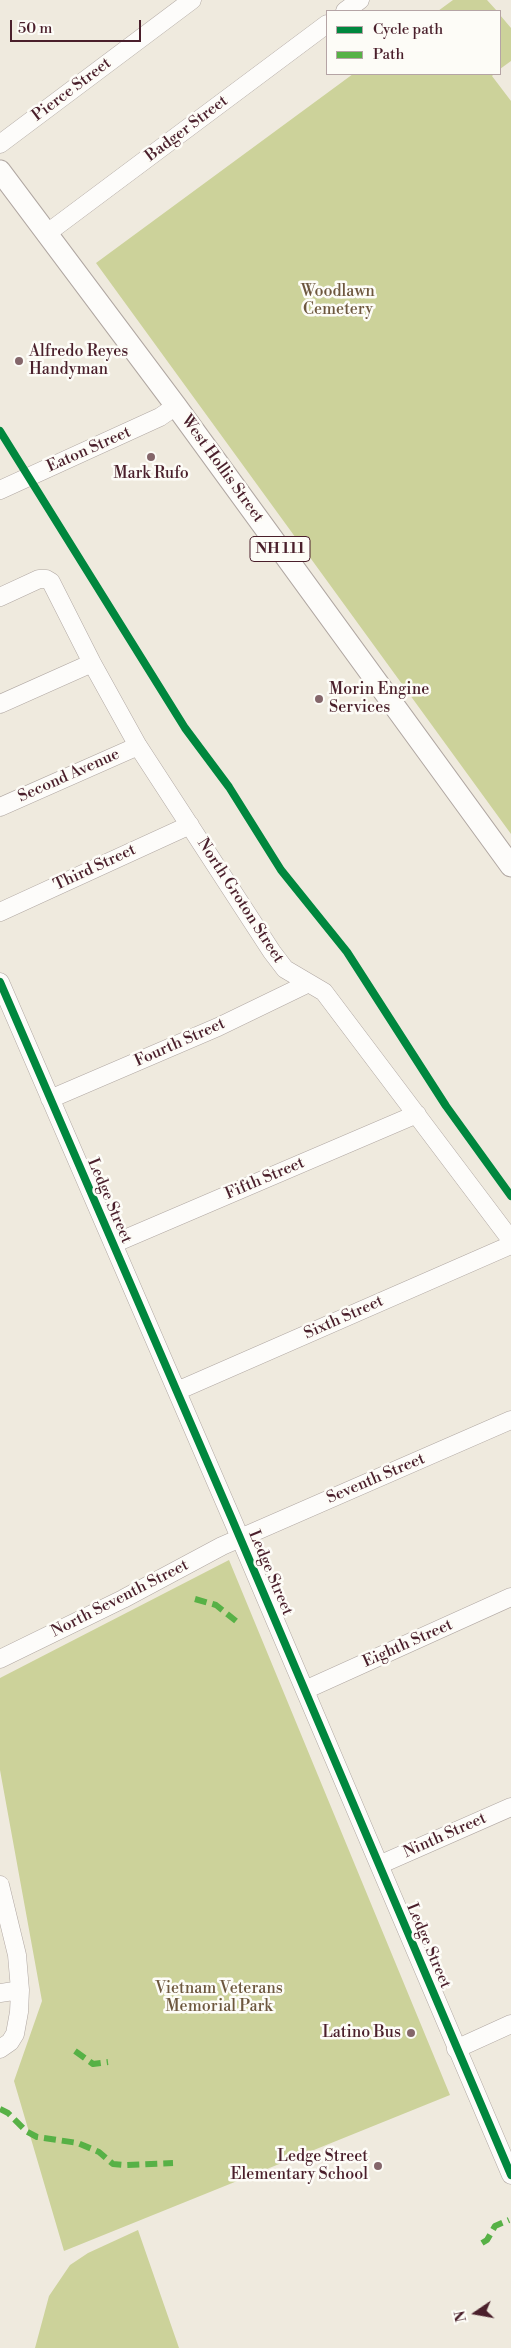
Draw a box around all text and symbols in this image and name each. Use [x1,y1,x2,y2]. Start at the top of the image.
scale bar [12,10,144,42]
legend [326,10,501,75]
text: 50 m [18,19,52,38]
text: Cycle path [373,20,443,39]
text: Path [373,45,405,64]
street label: Pierce Street [29,54,115,126]
street label: Badger Street [142,92,232,166]
park label: Woodlawn Cemetery [301,282,375,320]
place label: Alfredo Reyes Handyman [29,342,128,380]
marker: Alfredo Reyes Handyman [13,355,25,367]
street label: West Hollis Street [177,412,267,526]
street label: Eaton Street [44,423,134,477]
marker: Mark Rufo [145,451,157,463]
place label: Mark Rufo [113,464,189,484]
road number: NH 111 [250,536,310,562]
place label: Morin Engine Services [329,680,429,718]
marker: Morin Engine Services [313,693,325,705]
street label: Second Avenue [15,745,123,807]
street label: North Groton Street [192,835,288,967]
street label: Third Street [51,841,139,895]
street label: Fourth Street [132,1015,228,1071]
street label: Fifth Street [223,1154,307,1204]
street label: Ledge Street [82,1156,136,1246]
street label: Sixth Street [301,1292,387,1344]
street label: Seventh Street [324,1450,428,1508]
street label: Ledge Street [243,1528,297,1618]
street label: North Seventh Street [48,1556,192,1642]
street label: Eighth Street [360,1616,456,1672]
street label: Ninth Street [401,1809,489,1863]
street label: Ledge Street [401,1901,455,1991]
park label: Vietnam Veterans Memorial Park [155,1979,283,2017]
place label: Latino Bus [322,2023,401,2043]
marker: Latino Bus [405,2027,417,2039]
place label: Ledge Street Elementary School [231,2147,368,2185]
marker: Ledge Street Elementary School [372,2160,384,2172]
north arrow [451,2288,501,2338]
text: N [451,2309,471,2323]

